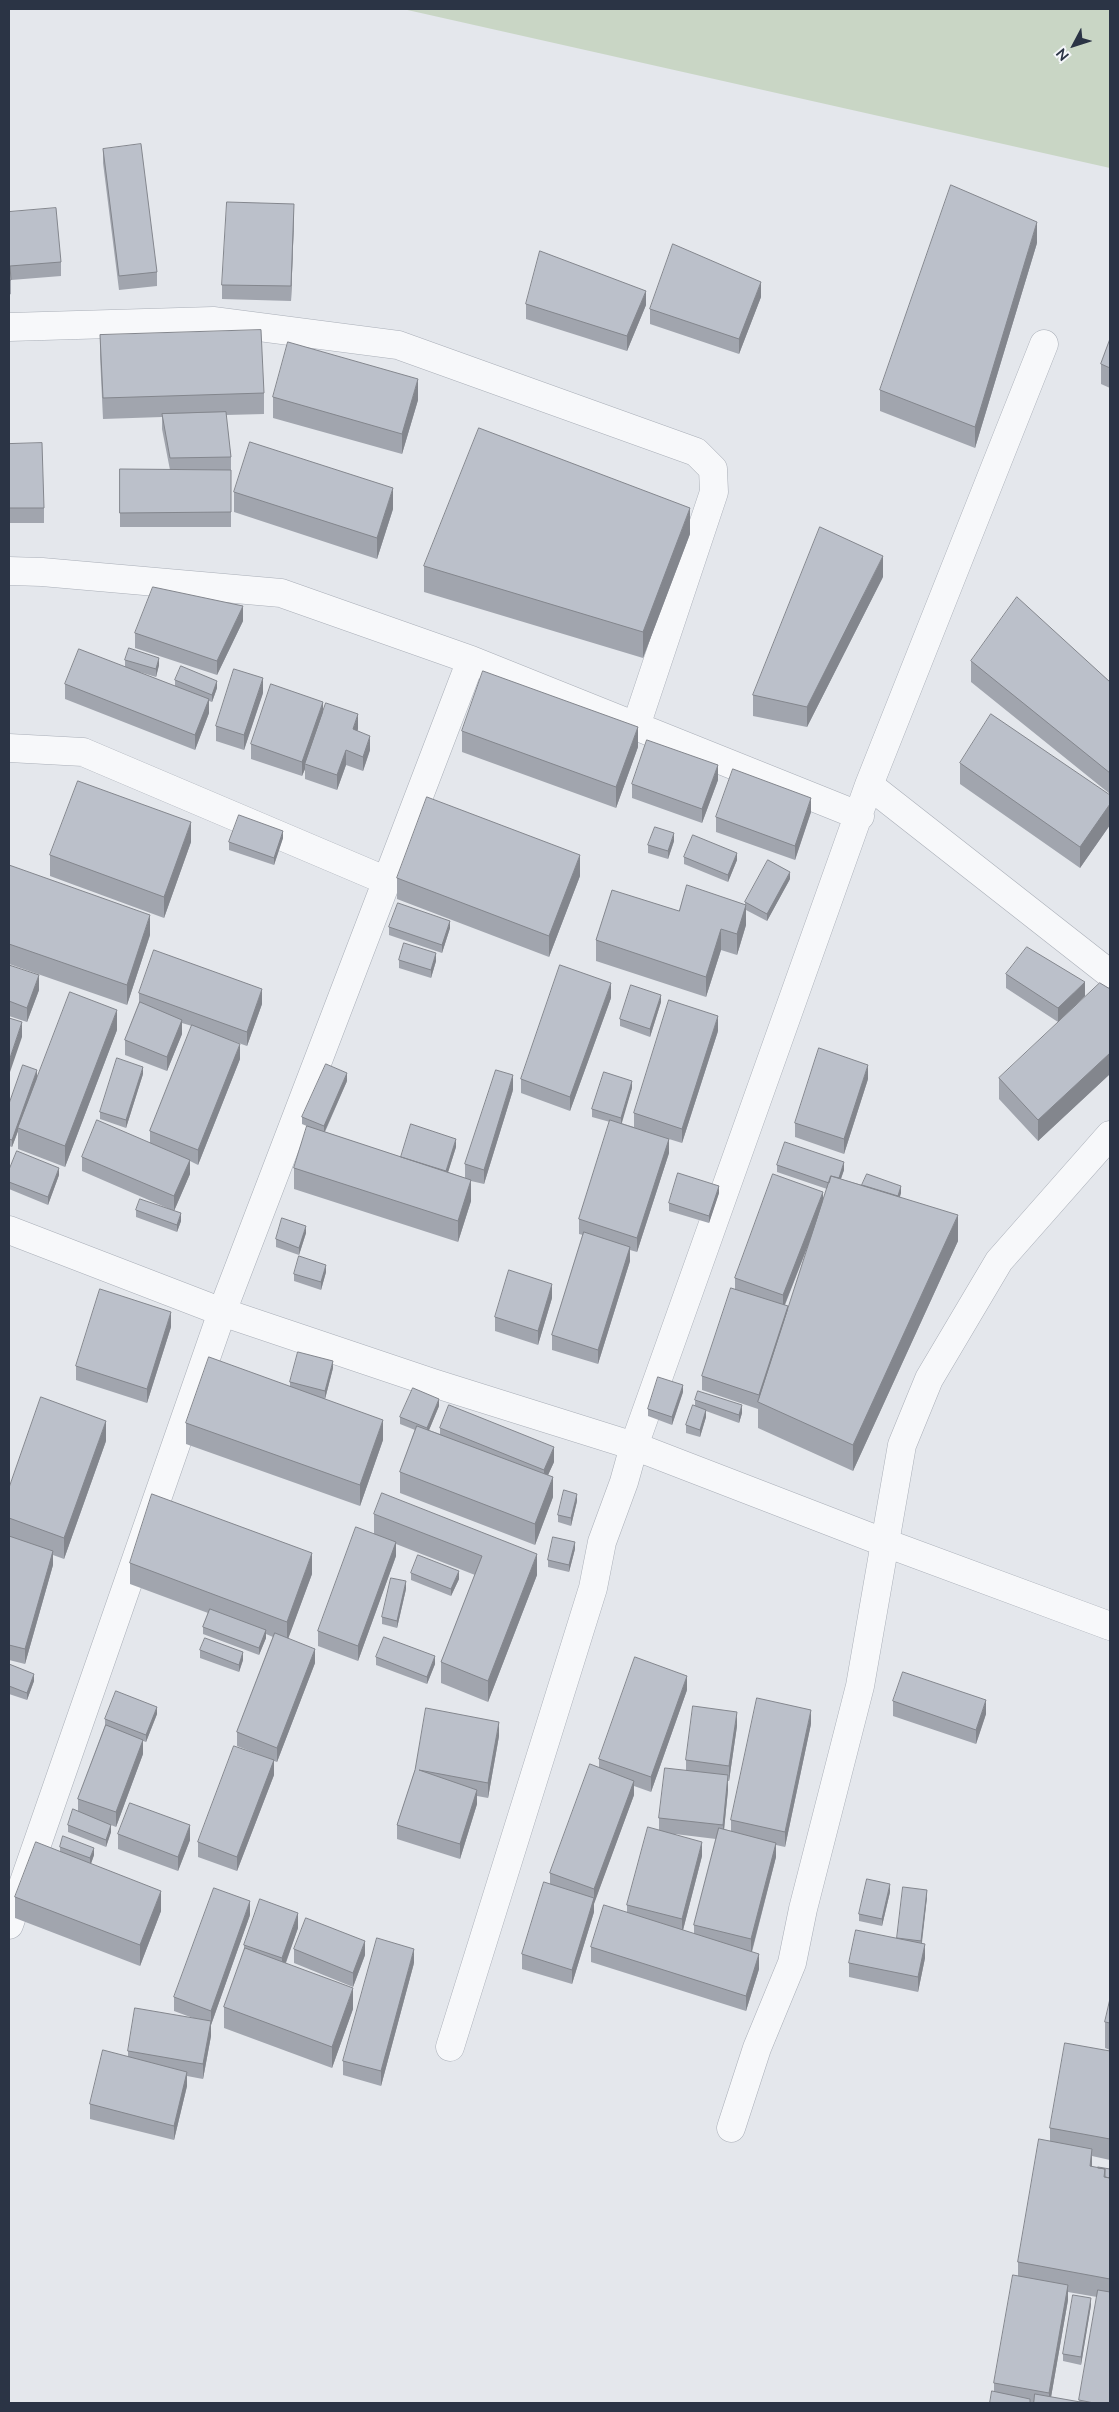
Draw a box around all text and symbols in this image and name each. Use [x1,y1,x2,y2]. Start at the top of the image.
north arrow [1049,20,1099,70]
text: N [1052,45,1072,65]

